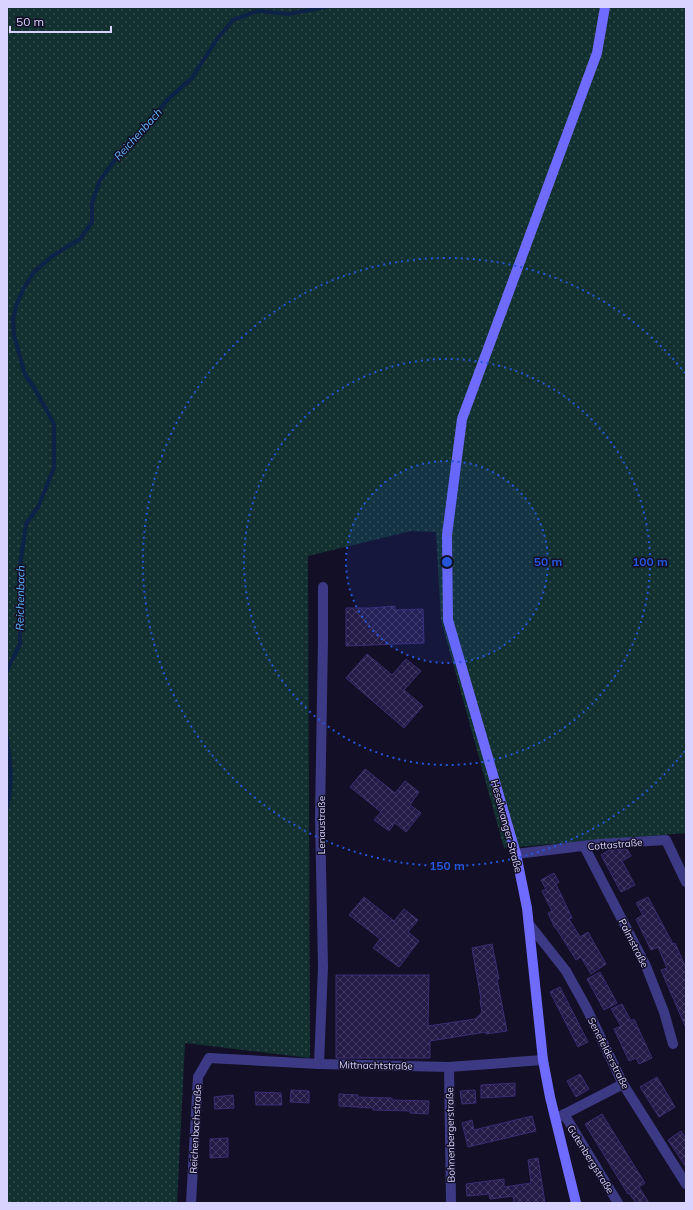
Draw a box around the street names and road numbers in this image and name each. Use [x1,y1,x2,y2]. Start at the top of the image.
street label: Heselwanger Straße [488,779,525,874]
street label: Lenaustraße [315,796,328,854]
street label: Cottastraße [587,836,643,853]
street label: Palmstraße [616,917,651,970]
street label: Senefelderstraße [585,1015,632,1091]
street label: Mittnachtstraße [339,1058,413,1073]
street label: Reichenbachstraße [187,1084,204,1174]
street label: Bohnenbergerstraße [443,1087,458,1183]
street label: Gutenbergstraße [564,1122,617,1196]

